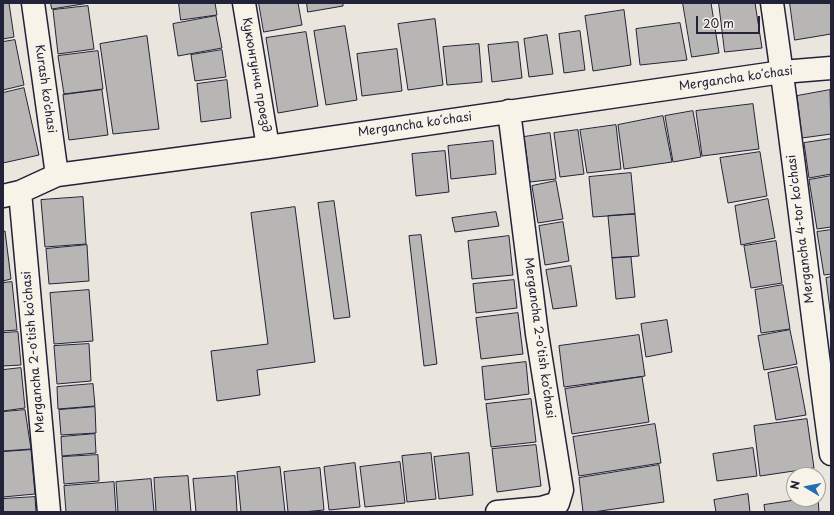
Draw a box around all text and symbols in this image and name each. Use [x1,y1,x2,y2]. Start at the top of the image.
scale bar [698,8,762,34]
text: 20 m [703,14,734,32]
street label: Кукюнгунча проезд [239,16,273,134]
street label: Kurash ko'chasi [32,44,58,134]
street label: Mergancha koʻchasi [678,64,794,94]
street label: Mergancha koʻchasi [357,110,473,140]
street label: Mergancha 4-tor ko'chasi [785,154,817,304]
street label: Mergancha 2-o'tish ko'chasi [521,256,557,420]
street label: Mergancha 2-o'tish ko'chasi [20,270,48,434]
north arrow [786,467,826,507]
text: N [786,479,804,491]

